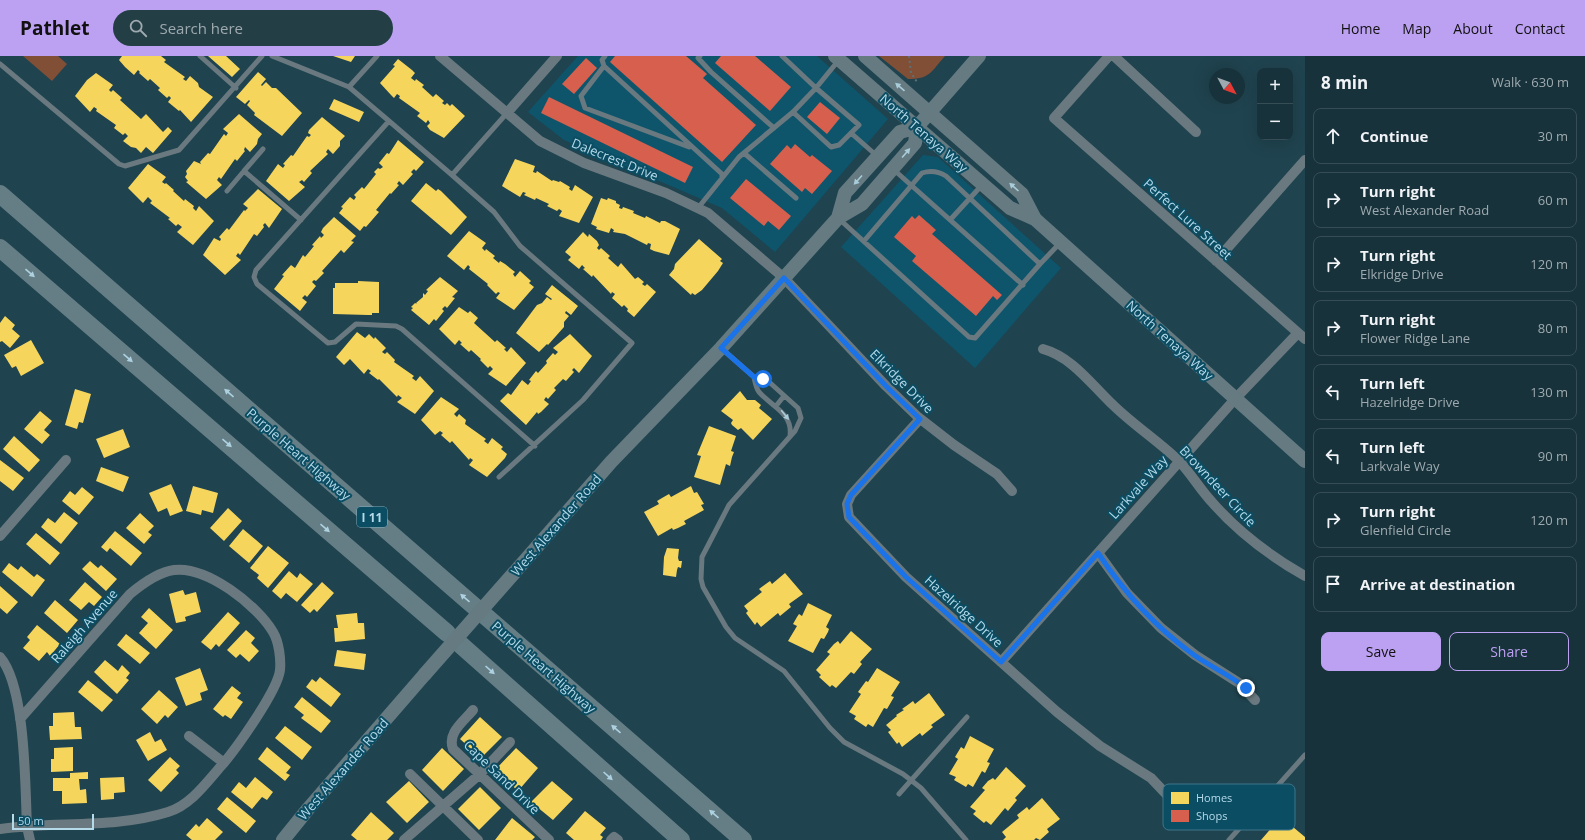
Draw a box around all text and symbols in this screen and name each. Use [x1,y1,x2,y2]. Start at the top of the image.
search box [113,10,393,46]
text: Pathlet [20,15,89,41]
icon: search [127,17,149,39]
text: Search here [159,18,243,38]
text: Home [1341,19,1380,38]
text: Map [1402,19,1431,38]
text: About [1453,19,1493,38]
text: Contact [1515,19,1565,38]
north arrow [1209,68,1245,104]
map controls [1257,68,1293,140]
button: + [1257,68,1293,104]
text: 8 min [1321,71,1368,94]
text: Walk · 630 m [1492,73,1569,91]
one-way arrow [895,82,906,91]
street label: North Tenaya Way [876,90,972,177]
button: − [1257,104,1293,140]
icon: ahead [1322,125,1344,147]
text: Continue [1360,126,1428,146]
text: 30 m [1538,127,1568,145]
street label: Dalecrest Drive [569,133,661,185]
one-way arrow [901,149,910,158]
one-way arrow [853,174,862,185]
street label: Perfect Lure Street [1140,174,1236,264]
text: Turn right [1360,181,1435,201]
one-way arrow [1008,182,1019,191]
icon: right [1322,189,1344,211]
text: 60 m [1538,191,1568,209]
text: West Alexander Road [1360,201,1489,219]
text: Turn right [1360,245,1435,265]
icon: right [1322,253,1344,275]
text: 120 m [1530,255,1568,273]
text: Elkridge Drive [1360,265,1443,283]
one-way arrow [24,269,35,278]
street label: North Tenaya Way [1123,296,1218,384]
text: Turn right [1360,309,1435,329]
icon: right [1322,317,1344,339]
text: 80 m [1538,319,1568,337]
text: Flower Ridge Lane [1360,329,1470,347]
street label: Elkridge Drive [866,345,938,417]
one-way arrow [123,353,133,363]
route start [754,370,772,388]
text: Turn left [1360,373,1425,393]
icon: left [1322,381,1344,403]
text: 130 m [1530,383,1568,401]
one-way arrow [224,389,234,398]
text: Hazelridge Drive [1360,393,1460,411]
street label: Purple Heart Highway [243,404,355,504]
one-way arrow [780,410,789,421]
text: Turn left [1360,437,1425,457]
one-way arrow [221,438,232,447]
street label: Browndeer Circle [1176,442,1260,530]
icon: left [1322,445,1344,467]
text: 90 m [1538,447,1568,465]
street label: Larkvale Way [1105,451,1172,523]
text: Larkvale Way [1360,457,1440,475]
street label: West Alexander Road [507,470,605,580]
text: Turn right [1360,501,1435,521]
road number: I 11 [357,507,387,527]
icon: right [1322,509,1344,531]
text: 120 m [1530,511,1568,529]
text: Glenfield Circle [1360,521,1451,539]
one-way arrow [320,523,330,532]
street label: Hazelridge Drive [921,571,1007,651]
icon: arrive [1322,573,1344,595]
text: Arrive at destination [1360,574,1515,594]
street label: Raleigh Avenue [47,585,121,667]
one-way arrow [460,594,469,603]
street label: Purple Heart Highway [488,617,600,717]
button: Save [1321,632,1441,671]
button: Share [1449,632,1569,671]
one-way arrow [485,666,495,675]
route end [1237,679,1255,697]
street label: West Alexander Road [294,714,392,824]
one-way arrow [610,725,621,734]
street label: Cape Sand Drive [460,736,544,818]
one-way arrow [603,771,613,780]
legend [1163,784,1295,830]
text: Homes [1196,790,1232,805]
text: Shops [1196,808,1227,823]
one-way arrow [708,810,719,819]
scale bar [12,812,94,831]
text: 50 m [18,813,44,828]

